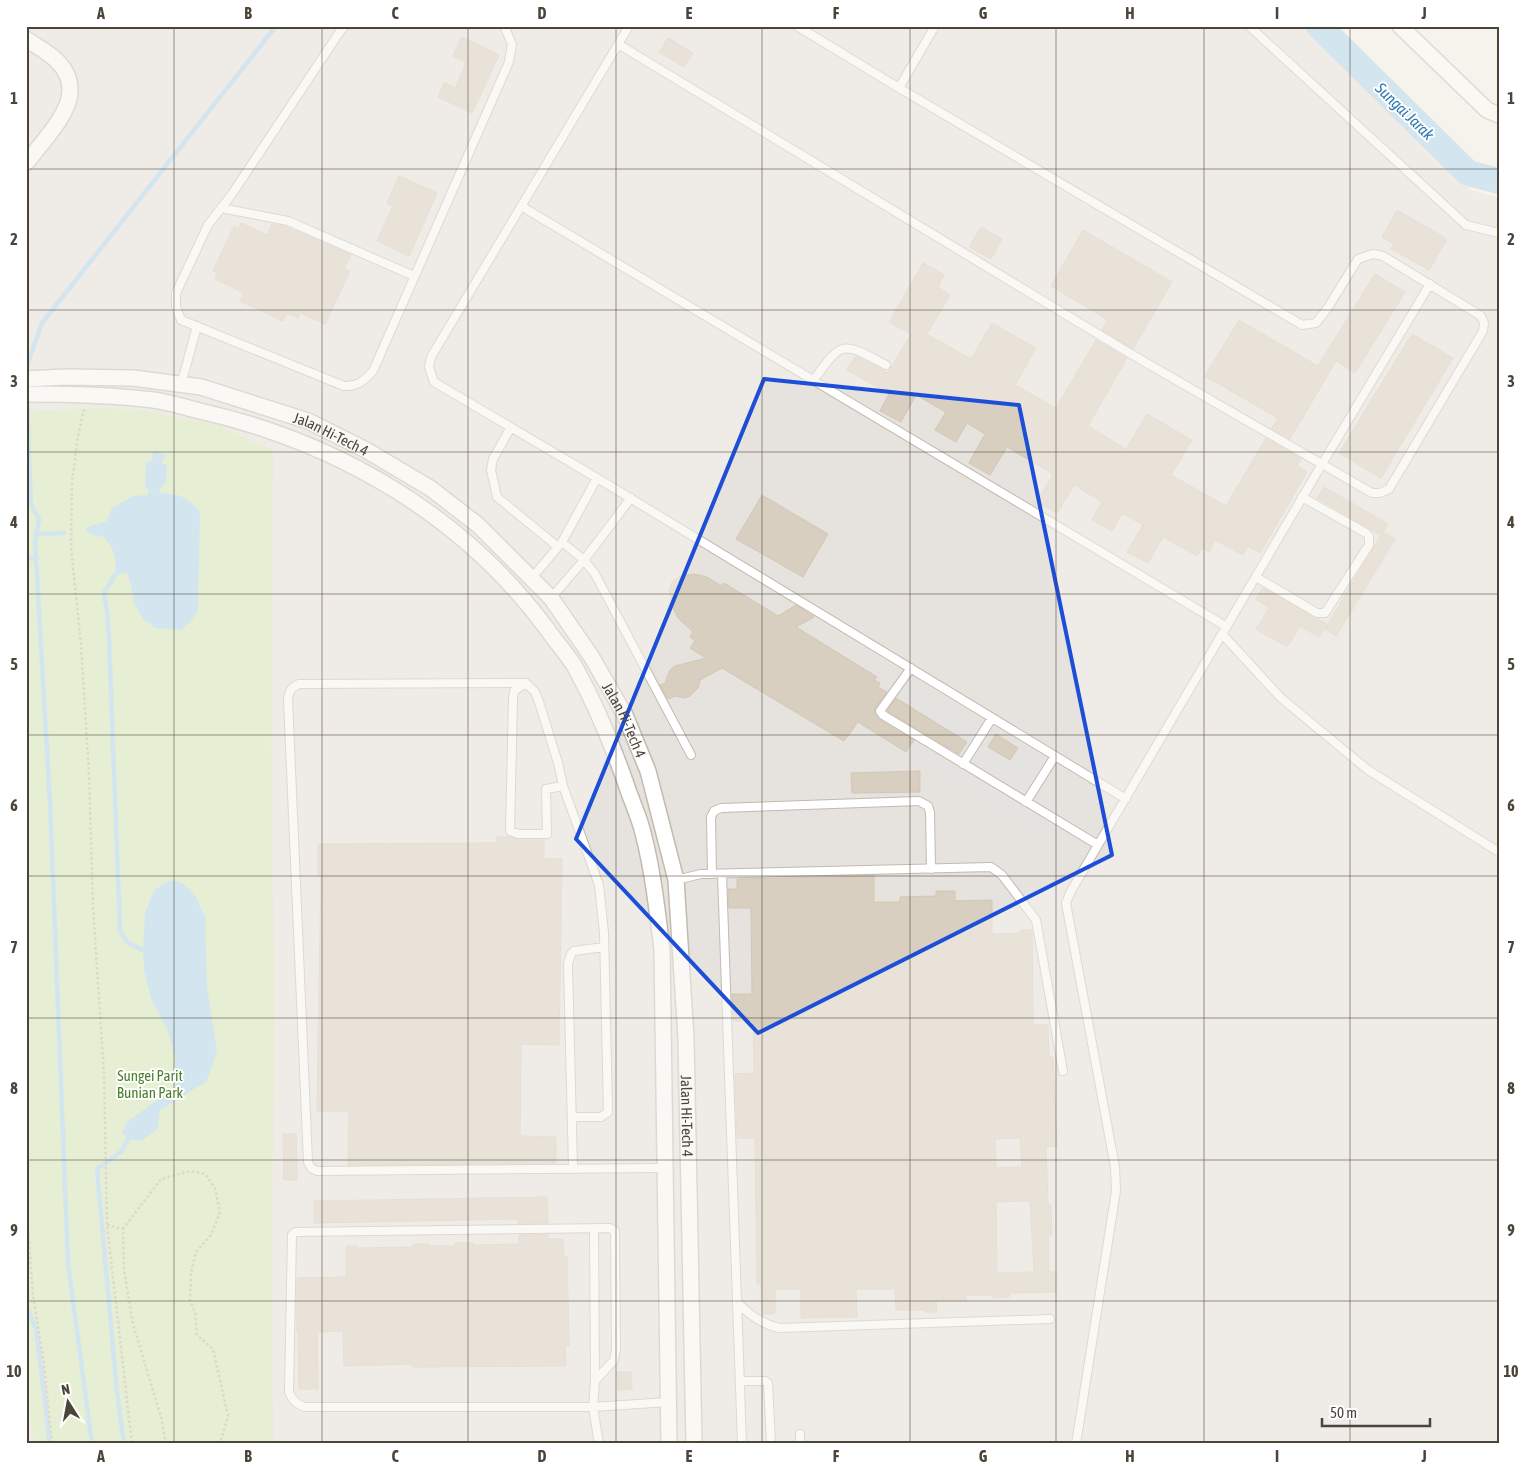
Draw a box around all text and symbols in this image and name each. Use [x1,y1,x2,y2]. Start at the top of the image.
text: A [96,4,105,22]
text: B [244,4,252,22]
text: C [391,4,399,22]
text: D [538,4,547,22]
text: E [686,4,693,22]
text: F [833,4,840,22]
text: G [979,4,988,22]
text: H [1125,4,1135,22]
text: I [1275,4,1279,22]
text: J [1420,4,1427,22]
water label: Sungai Jarak [1371,78,1439,145]
text: 1 [10,89,18,107]
text: 1 [1507,89,1515,107]
text: 2 [10,230,18,248]
text: 2 [1507,230,1515,248]
text: 3 [10,372,18,390]
text: 3 [1507,372,1515,390]
street label: Jalan Hi-Tech 4 [291,408,372,459]
text: 4 [9,513,18,531]
text: 4 [1506,513,1515,531]
text: 5 [10,655,18,673]
text: 5 [1507,655,1515,673]
street label: Jalan Hi-Tech 4 [599,679,650,760]
text: 6 [10,796,18,814]
text: 6 [1507,796,1515,814]
text: 7 [10,938,18,956]
text: 7 [1507,938,1515,956]
park label: Sungei Parit Bunian Park [117,1067,184,1101]
street label: Jalan Hi-Tech 4 [678,1075,697,1157]
text: 8 [10,1079,18,1097]
text: 8 [1507,1079,1515,1097]
text: 9 [10,1221,18,1239]
text: 9 [1507,1221,1515,1239]
text: 10 [6,1362,22,1380]
text: 10 [1503,1362,1519,1380]
north arrow [42,1378,92,1428]
text: N [60,1381,71,1398]
scale bar [1322,1395,1430,1427]
text: 50 m [1330,1404,1357,1421]
text: A [96,1447,105,1465]
text: B [244,1447,252,1465]
text: C [391,1447,399,1465]
text: D [538,1447,547,1465]
text: E [686,1447,693,1465]
text: F [833,1447,840,1465]
text: G [979,1447,988,1465]
text: H [1125,1447,1135,1465]
text: I [1275,1447,1279,1465]
text: J [1420,1447,1427,1465]

